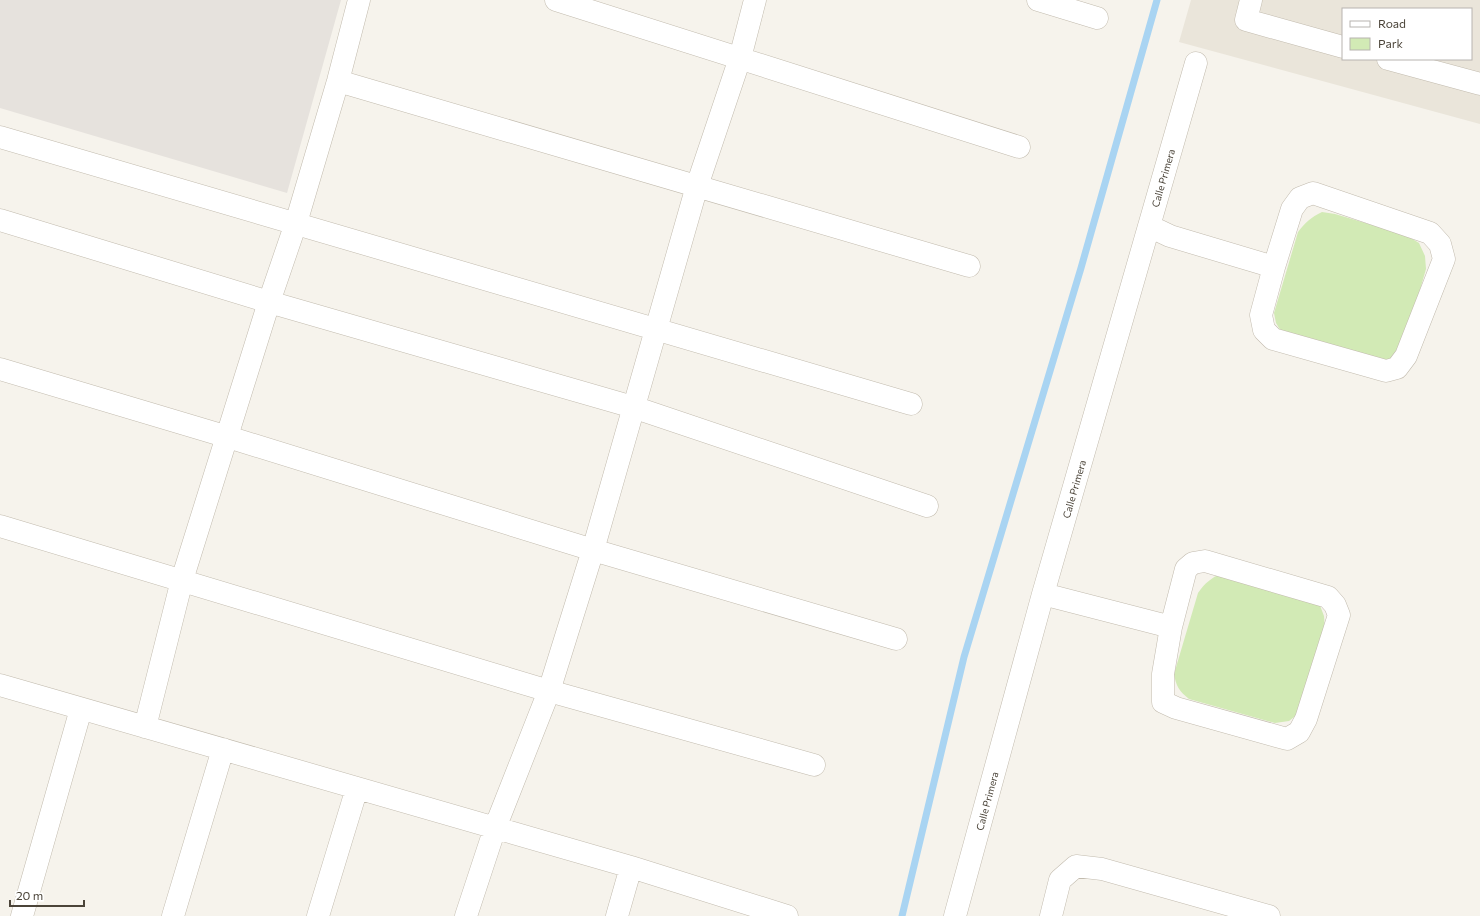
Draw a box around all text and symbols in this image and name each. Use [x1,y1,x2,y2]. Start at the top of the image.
legend [1342,8,1472,60]
text: Road [1378,16,1406,30]
text: Park [1378,36,1404,50]
street label: Calle Primera [1149,147,1177,209]
street label: Calle Primera [1060,458,1088,520]
street label: Calle Primera [973,770,1001,832]
scale bar [10,882,84,908]
text: 20 m [16,888,43,902]

